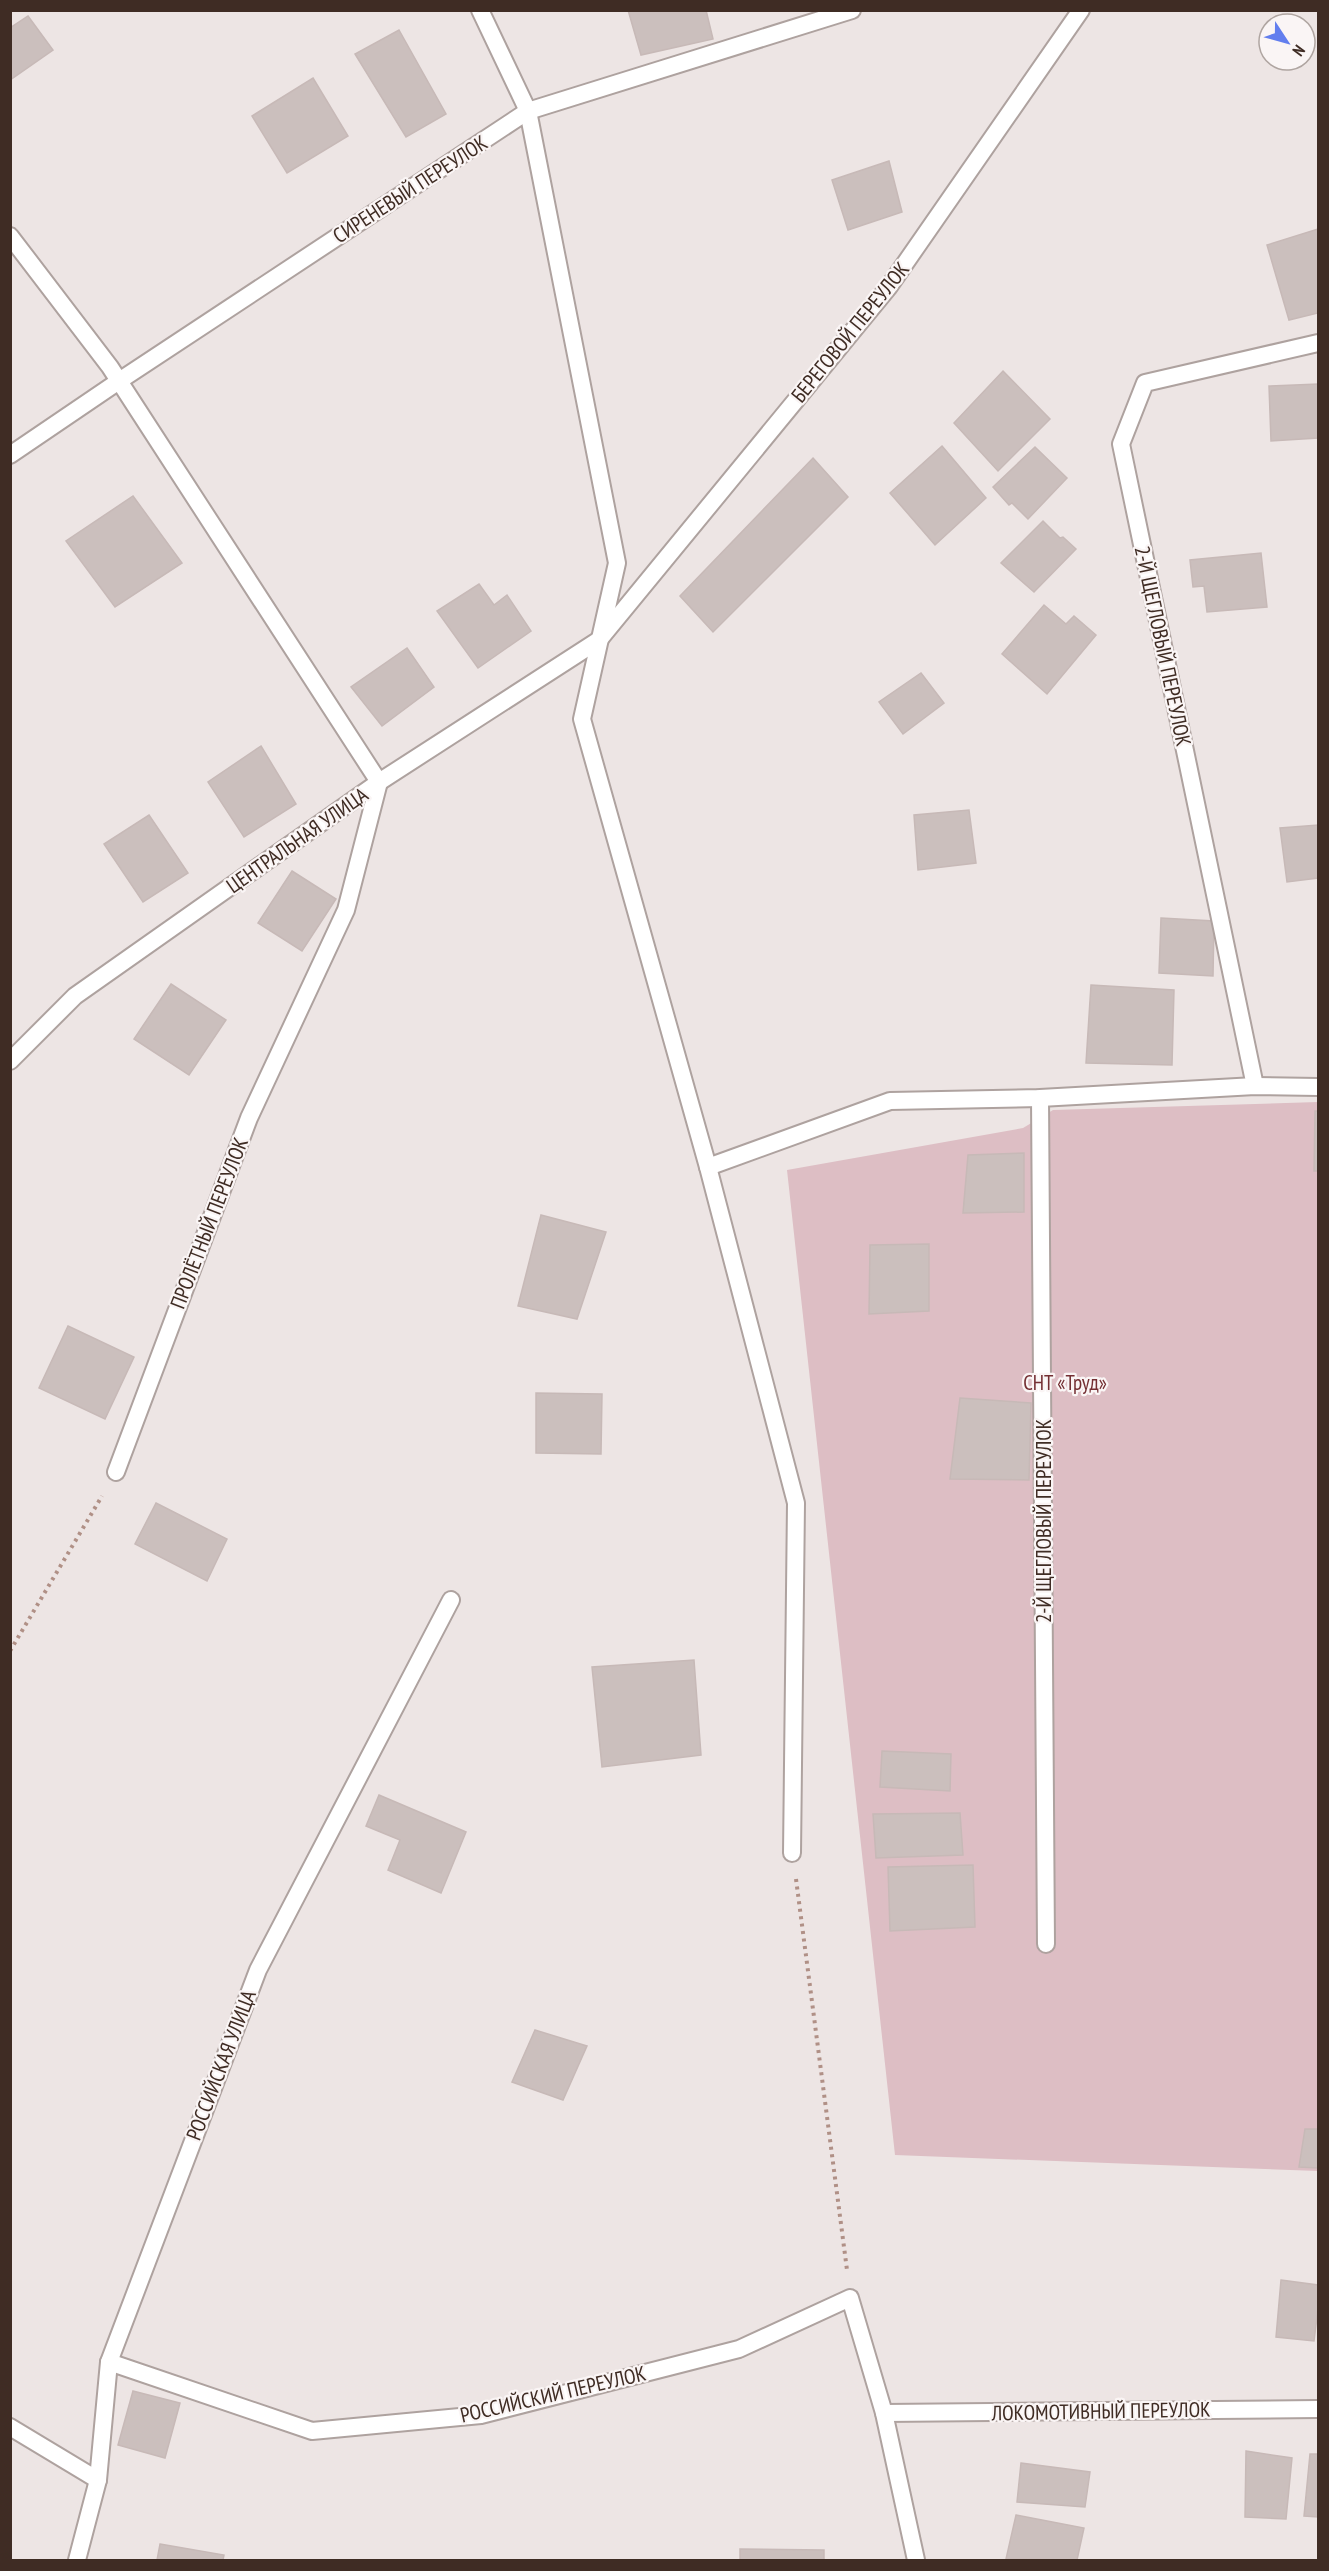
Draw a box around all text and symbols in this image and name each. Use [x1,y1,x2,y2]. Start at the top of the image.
north arrow [1257,12,1317,72]
text: N [1289,41,1310,60]
street label: СИРЕНЕВЫЙ ПЕРЕУЛОК [328,129,492,249]
street label: БЕРЕГОВОЙ ПЕРЕУЛОК [785,256,915,408]
street label: 2-Й ЩЕГЛОВЫЙ ПЕРЕУЛОК [1129,543,1197,749]
street label: ЦЕНТРАЛЬНАЯ УЛИЦА [221,781,373,899]
street label: ПРОЛЁТНЫЙ ПЕРЕУЛОК [164,1134,254,1312]
park label: СНТ «Труд» [1023,1369,1107,1396]
street label: 2-Й ЩЕГЛОВЫЙ ПЕРЕУЛОК [1030,1419,1057,1623]
street label: РОССИЙСКАЯ УЛИЦА [180,1986,262,2144]
street label: РОССИЙСКИЙ ПЕРЕУЛОК [457,2359,649,2429]
street label: ЛОКОМОТИВНЫЙ ПЕРЕУЛОК [990,2396,1211,2426]

